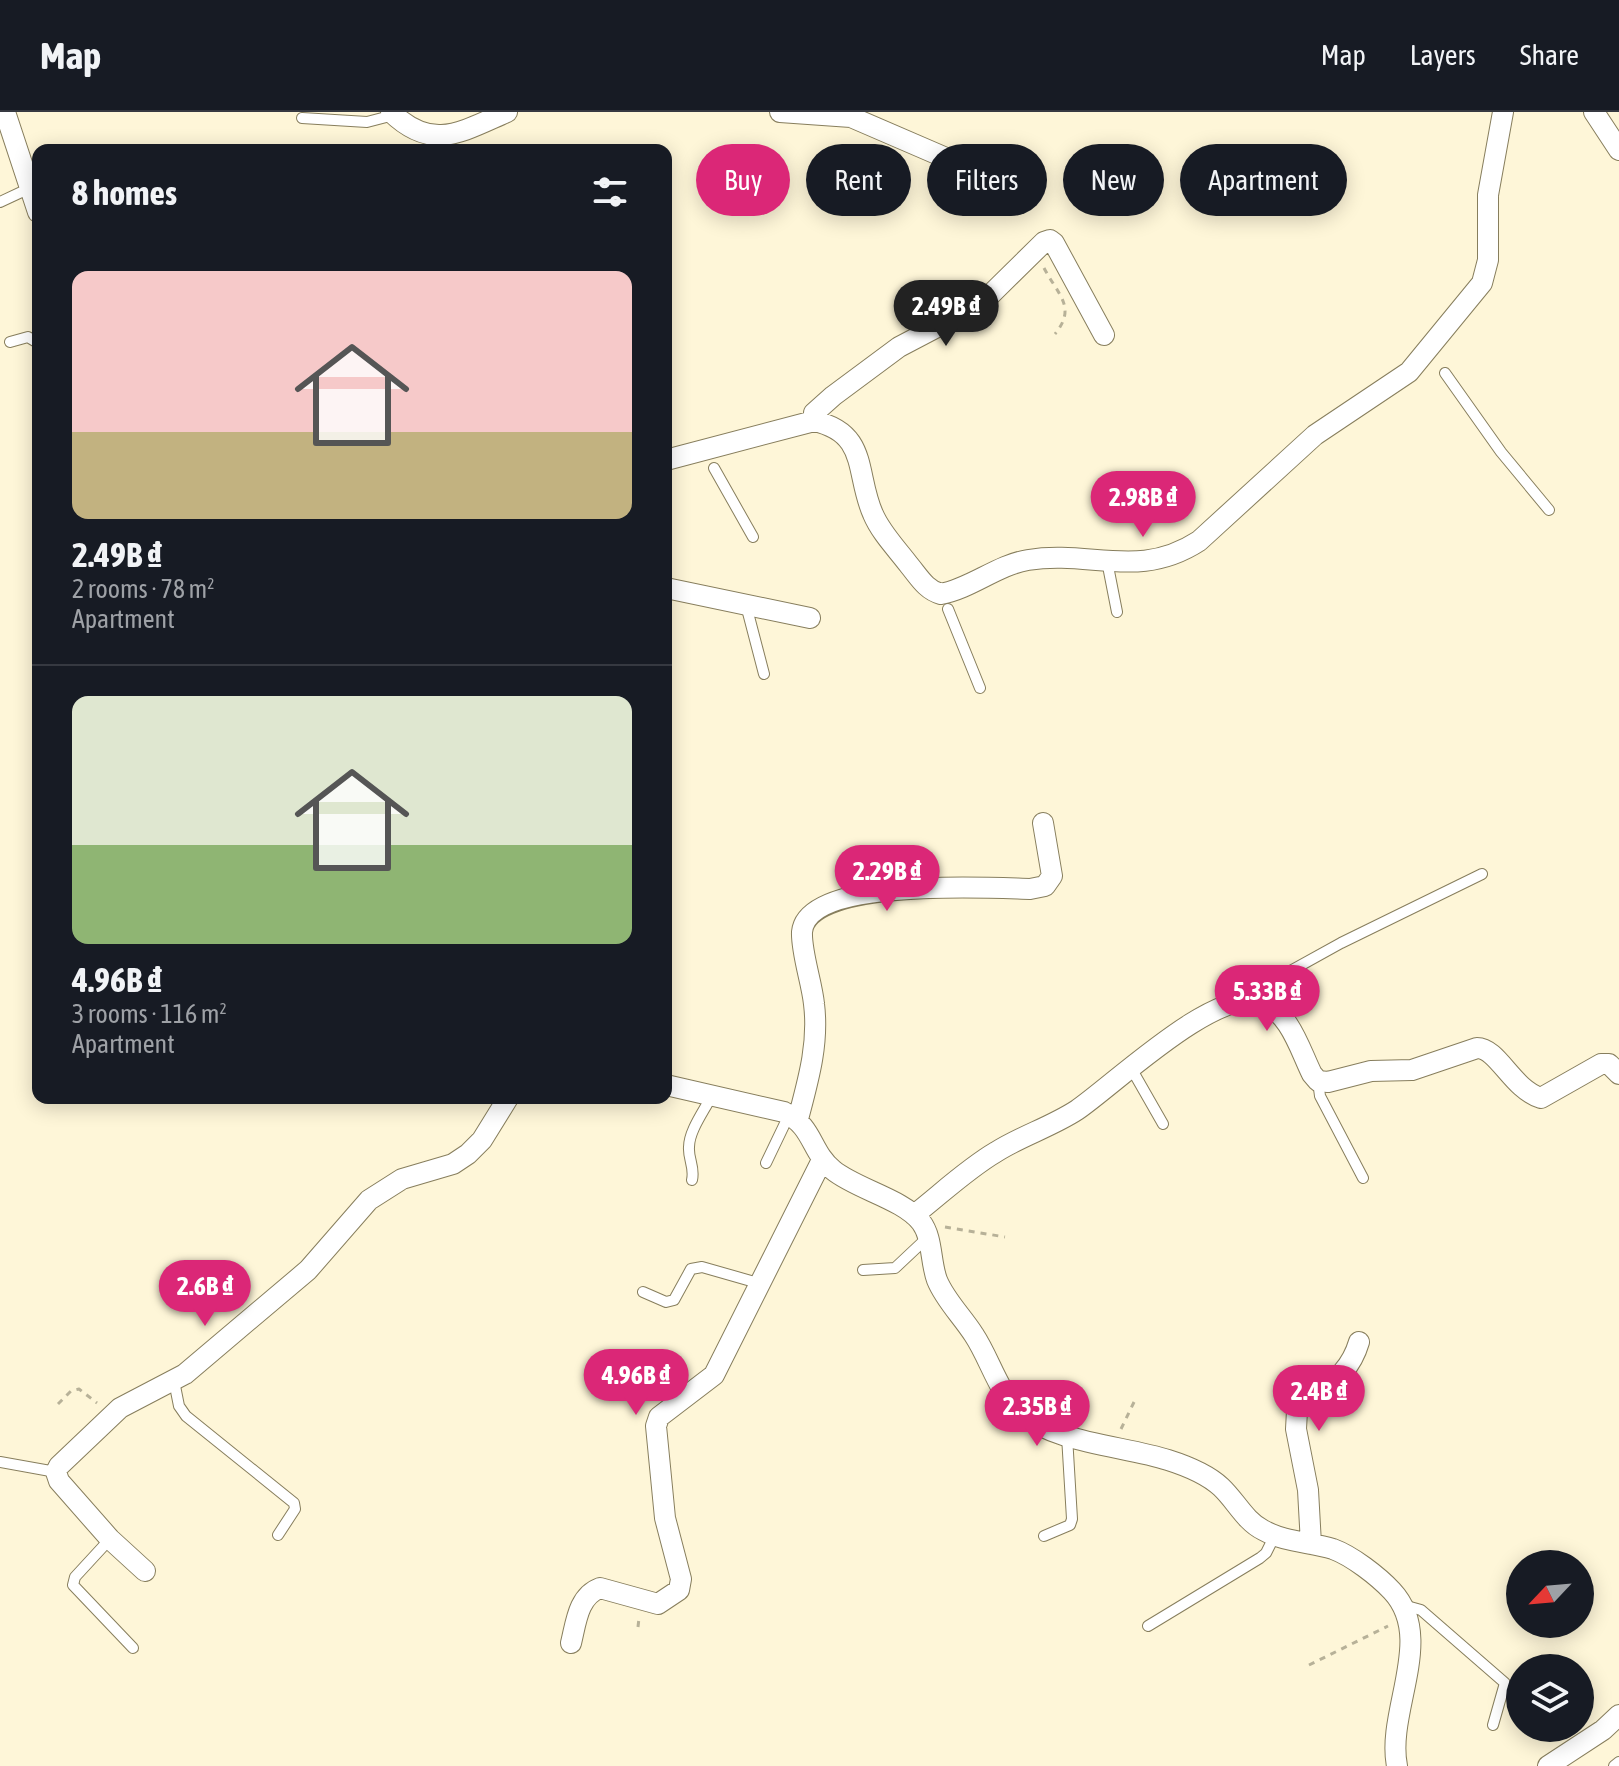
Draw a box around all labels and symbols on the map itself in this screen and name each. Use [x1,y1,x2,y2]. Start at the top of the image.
pin: 2.49B ₫ [872,280,1020,348]
pin: 2.98B ₫ [1069,471,1217,539]
pin: 2.29B ₫ [813,845,961,913]
pin: 5.33B ₫ [1193,965,1341,1033]
pin: 2.6B ₫ [140,1260,270,1328]
pin: 4.96B ₫ [562,1349,710,1417]
pin: 2.4B ₫ [1254,1365,1384,1433]
pin: 2.35B ₫ [963,1380,1111,1448]
north arrow [1506,1550,1594,1638]

